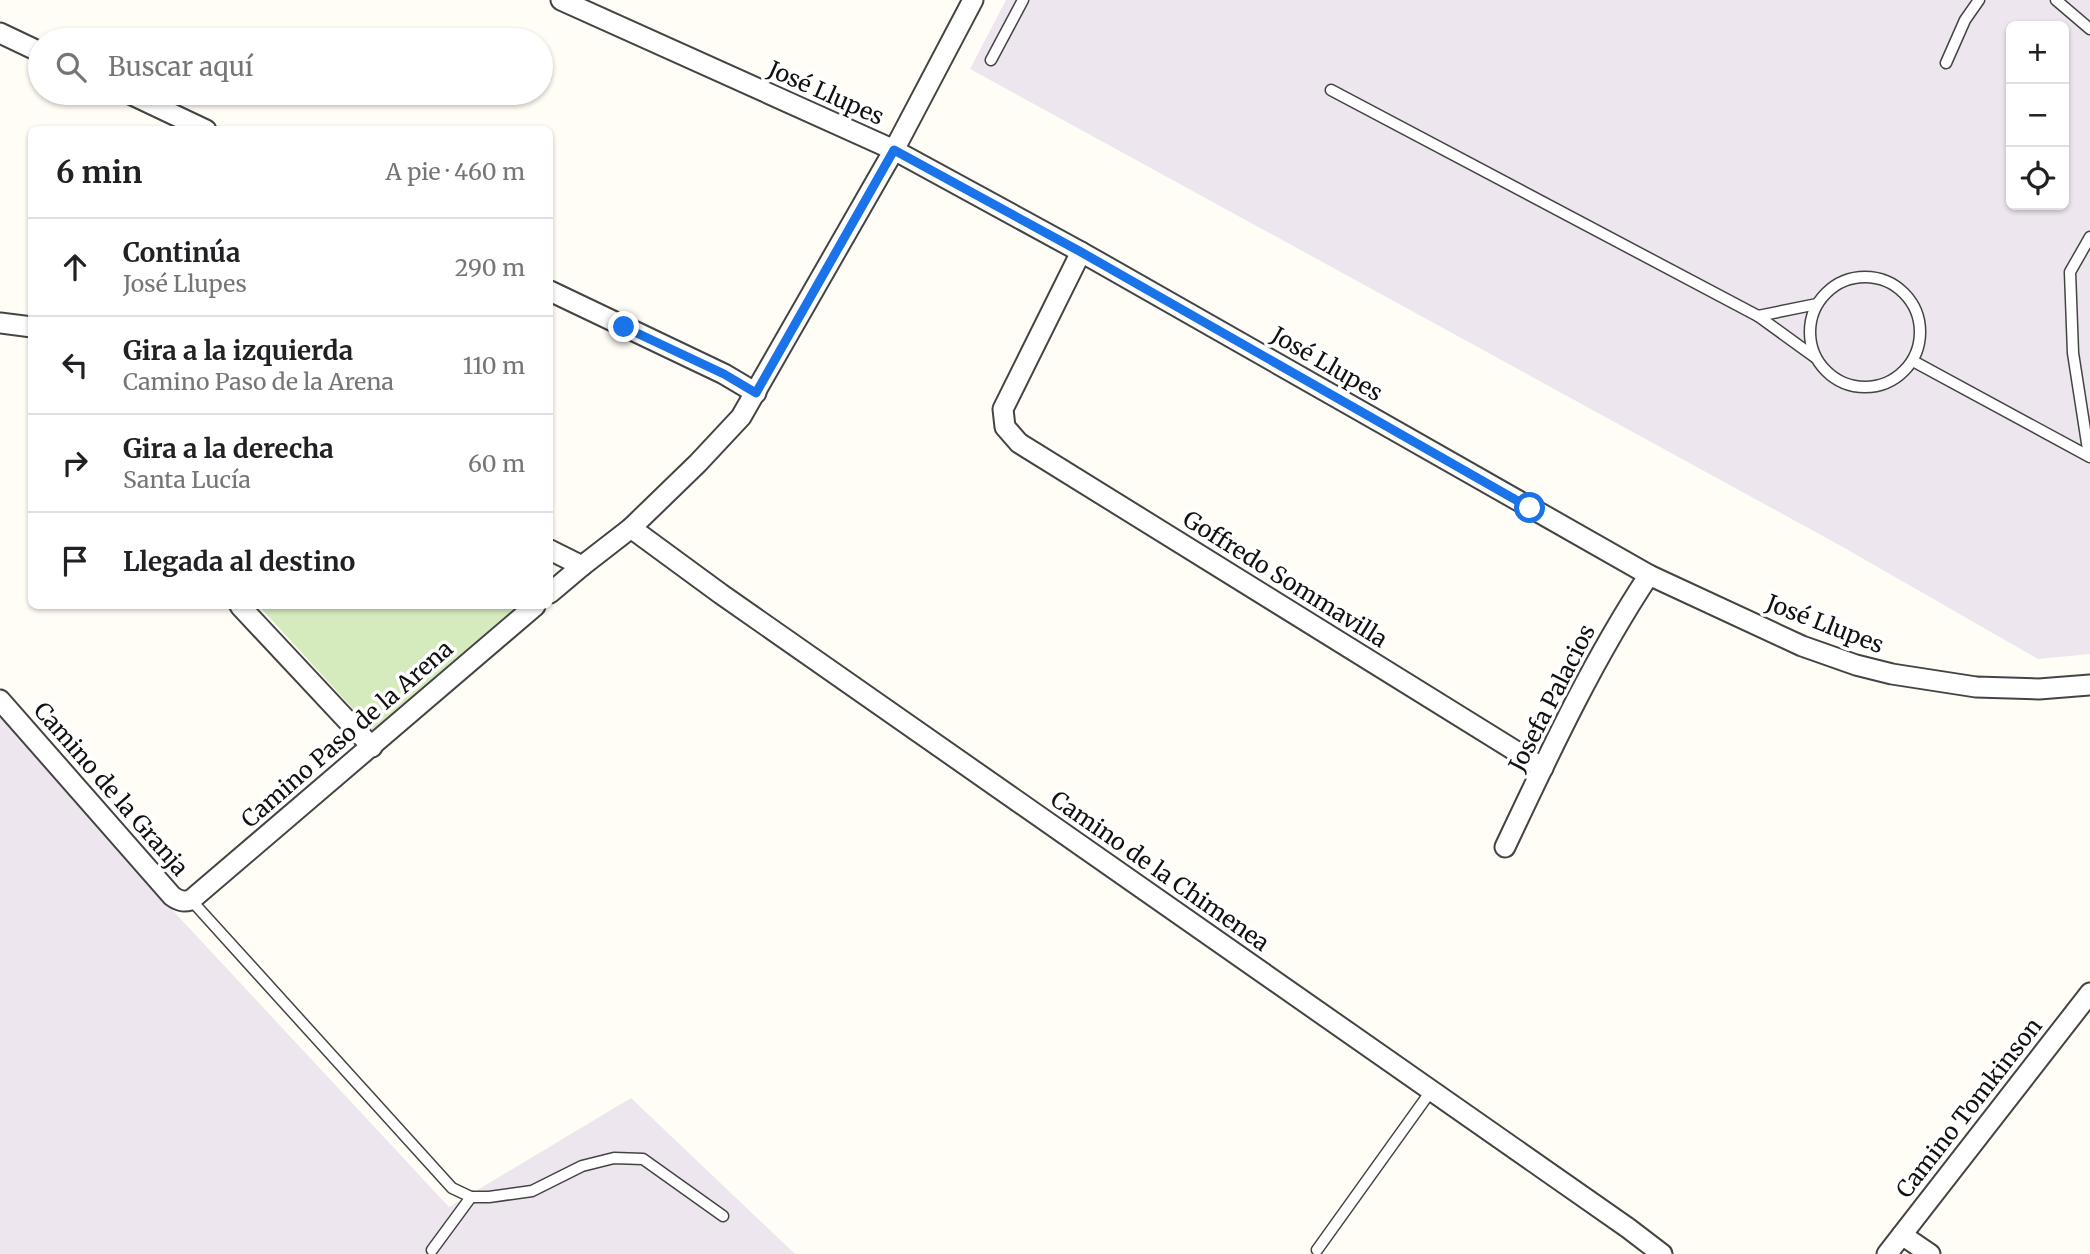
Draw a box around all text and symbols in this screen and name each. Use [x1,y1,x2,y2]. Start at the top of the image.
map controls [2006,21,2069,210]
button: + [2006,21,2069,84]
search box [28,28,553,105]
icon: search [52,48,90,86]
text: Buscar aquí [108,50,253,83]
street label: José Llupes [763,54,889,131]
button: − [2006,84,2069,147]
button: locate [2006,147,2069,210]
text: 6 min [56,153,142,191]
text: A pie · 460 m [385,157,525,186]
text: Continúa [123,236,241,269]
icon: ahead [56,248,94,286]
text: 290 m [455,253,525,282]
text: José Llupes [123,269,247,298]
route end [608,311,639,342]
street label: José Llupes [1266,320,1388,407]
text: Gira a la izquierda [123,334,353,367]
icon: left [56,346,94,384]
text: 110 m [463,351,525,380]
text: Camino Paso de la Arena [123,367,394,396]
text: Gira a la derecha [123,432,334,465]
icon: right [56,444,94,482]
text: 60 m [468,449,525,478]
text: Santa Lucía [123,465,251,494]
route start [1514,492,1545,523]
street label: Goffredo Sommavilla [1178,504,1393,653]
icon: arrive [56,542,94,580]
text: Llegada al destino [123,545,355,578]
street label: José Llupes [1761,587,1888,659]
street label: Josefa Palacios [1502,619,1601,777]
street label: Camino Paso de la Arena [235,634,458,833]
street label: Camino de la Granja [28,696,195,882]
street label: Camino de la Chimenea [1045,784,1275,957]
street label: Camino Tomkinson [1889,1012,2048,1204]

